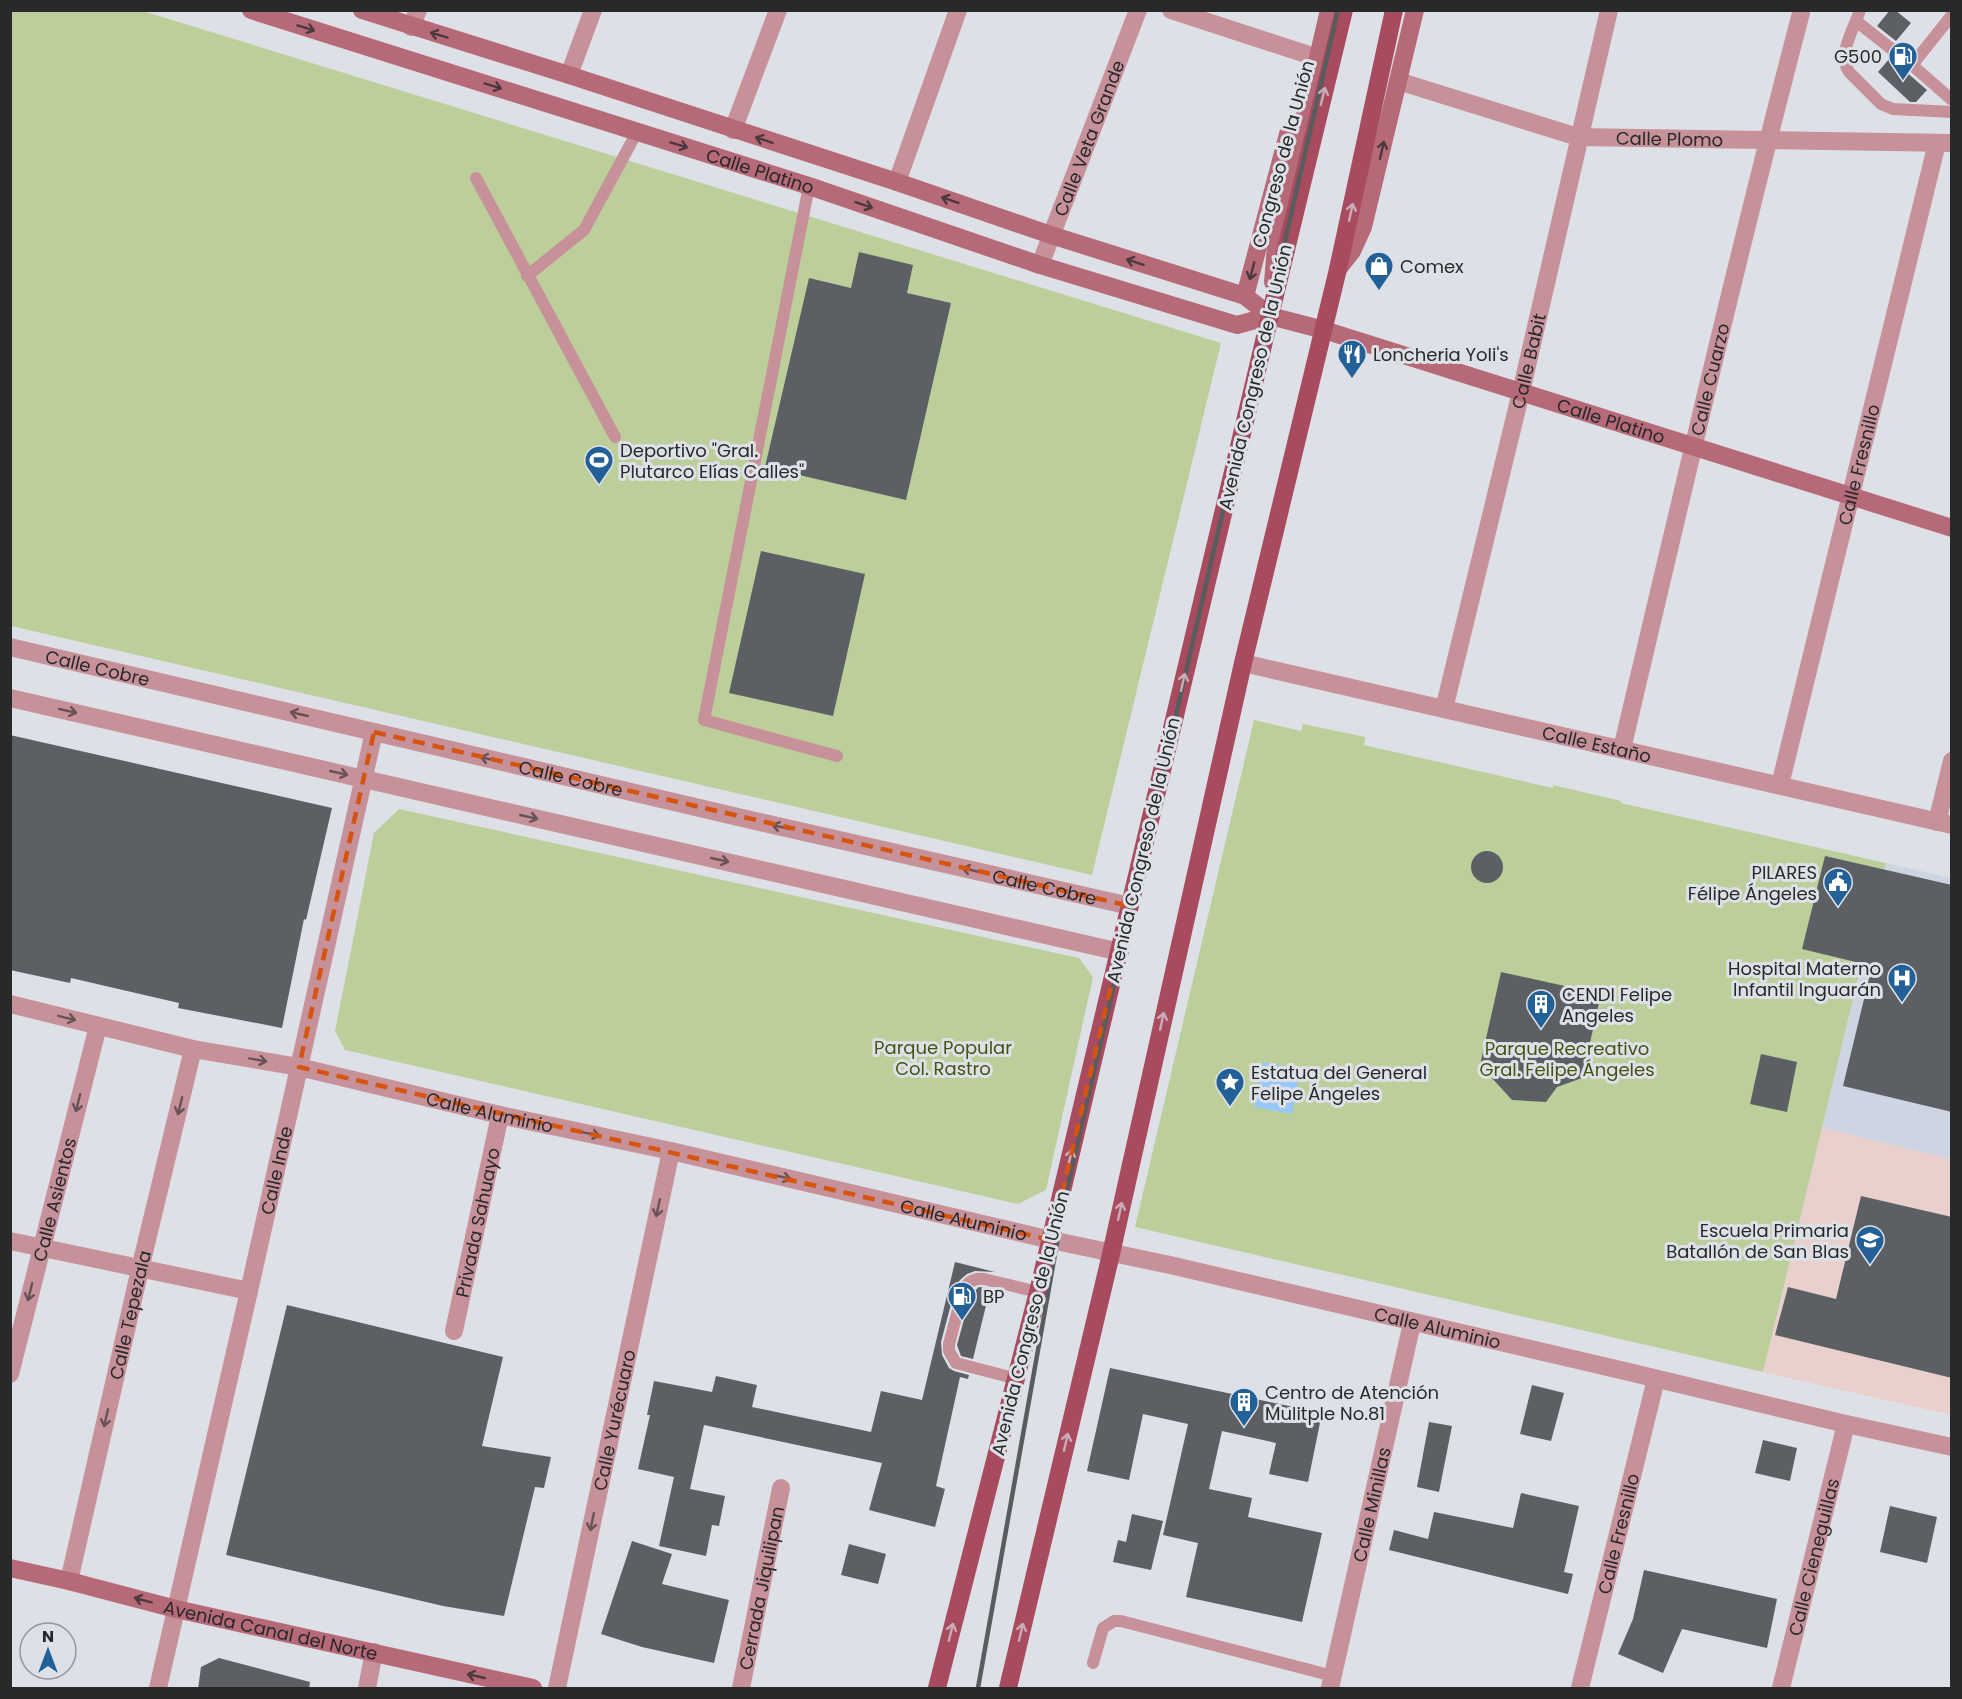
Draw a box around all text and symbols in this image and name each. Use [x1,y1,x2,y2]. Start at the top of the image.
one-way arrow [296,23,315,34]
one-way arrow [430,29,449,40]
fuel station icon: G500 [1887,40,1919,82]
place label: G500 [1834,44,1882,69]
street label: Calle Veta Grande [1047,56,1130,220]
street label: Congreso de la Unión [1246,57,1320,251]
one-way arrow [483,82,502,93]
one-way arrow [1318,87,1330,106]
street label: Calle Plomo [1616,125,1723,152]
one-way arrow [755,133,774,144]
one-way arrow [669,140,688,151]
one-way arrow [1376,140,1388,159]
street label: Calle Platino [703,142,817,199]
one-way arrow [941,194,960,205]
one-way arrow [854,200,873,211]
one-way arrow [1345,203,1357,222]
street label: Avenida Congreso de la Unión [1212,242,1298,512]
shop icon: Comex [1363,250,1395,292]
place label: Comex [1400,254,1464,279]
one-way arrow [1126,255,1145,266]
one-way arrow [1246,261,1257,280]
street label: Calle Babit [1505,311,1551,411]
street label: Calle Cuarzo [1684,320,1735,438]
restaurant icon: Loncheria Yoli's [1336,338,1368,380]
place label: Loncheria Yoli's [1373,342,1509,367]
street label: Calle Platino [1554,392,1668,449]
street label: Calle Fresnillo [1832,401,1885,527]
place label: Deportivo "Gral. Plutarco Elías Calles" [620,438,804,484]
sports icon: Deportivo "Gral. Plutarco Elías Calles" [583,444,615,486]
street label: Calle Cobre [43,643,152,692]
one-way arrow [1178,672,1189,692]
one-way arrow [58,705,77,717]
one-way arrow [290,708,309,720]
street label: Avenida Congreso de la Unión [1100,715,1186,985]
street label: Calle Estaño [1540,719,1654,768]
one-way arrow [479,752,498,764]
street label: Calle Cobre [516,754,626,802]
one-way arrow [330,768,349,780]
one-way arrow [520,811,539,823]
one-way arrow [772,820,791,832]
one-way arrow [710,855,729,867]
place label: PILARES Félipe Ángeles [1688,860,1817,906]
street label: Calle Cobre [990,863,1099,911]
one-way arrow [962,864,981,875]
public building icon: PILARES Félipe Ángeles [1822,866,1854,908]
place label: Hospital Materno Infantil Inguarán [1728,956,1881,1002]
hospital icon: Hospital Materno Infantil Inguarán [1886,962,1918,1004]
place label: CENDI Felipe Angeles [1562,982,1672,1028]
building icon: CENDI Felipe Angeles [1525,988,1557,1030]
one-way arrow [1157,1012,1169,1031]
one-way arrow [57,1013,76,1025]
park label: Parque Popular Col. Rastro [874,1035,1012,1081]
park label: Parque Recreativo Gral. Felipe Ángeles [1479,1036,1655,1082]
one-way arrow [247,1055,267,1066]
place label: Estatua del General Felipe Ángeles [1251,1060,1427,1106]
place icon: Estatua del General Felipe Ángeles [1214,1066,1246,1108]
street label: Calle Aluminio [424,1085,556,1138]
one-way arrow [72,1093,83,1112]
one-way arrow [173,1096,185,1115]
street label: Calle Inde [254,1124,298,1217]
one-way arrow [581,1129,601,1140]
street label: Calle Asientos [26,1135,82,1264]
street label: Privada Sahuayo [449,1145,505,1300]
one-way arrow [1065,1148,1077,1167]
one-way arrow [772,1171,791,1183]
street label: Avenida Congreso de la Unión [985,1188,1075,1458]
street label: Calle Aluminio [898,1193,1030,1246]
one-way arrow [652,1198,664,1217]
one-way arrow [1115,1202,1127,1221]
place label: Escuela Primaria Batallón de San Blas [1666,1218,1849,1264]
school or university icon: Escuela Primaria Batallón de San Blas [1854,1224,1886,1266]
street label: Calle Tepezala [103,1247,157,1382]
fuel station icon: BP [946,1280,978,1322]
one-way arrow [24,1282,36,1301]
place label: BP [983,1284,1004,1309]
street label: Calle Aluminio [1372,1300,1503,1354]
street label: Calle Yurécuaro [587,1347,641,1493]
place label: Centro de Atención Mulitple No.81 [1265,1380,1439,1426]
building icon: Centro de Atención Mulitple No.81 [1228,1386,1260,1428]
one-way arrow [99,1408,111,1427]
one-way arrow [1061,1433,1073,1452]
street label: Calle Minillas [1346,1445,1396,1565]
street label: Calle Fresnillo [1591,1471,1645,1597]
street label: Calle Cieneguillas [1782,1475,1845,1638]
street label: Cerrada Jiquilipan [732,1504,790,1672]
one-way arrow [586,1512,597,1531]
one-way arrow [134,1594,153,1606]
street label: Avenida Canal del Norte [161,1594,380,1666]
north arrow [18,1621,78,1681]
one-way arrow [1016,1622,1028,1641]
one-way arrow [946,1623,958,1642]
text: N [42,1625,54,1648]
one-way arrow [467,1669,486,1681]

